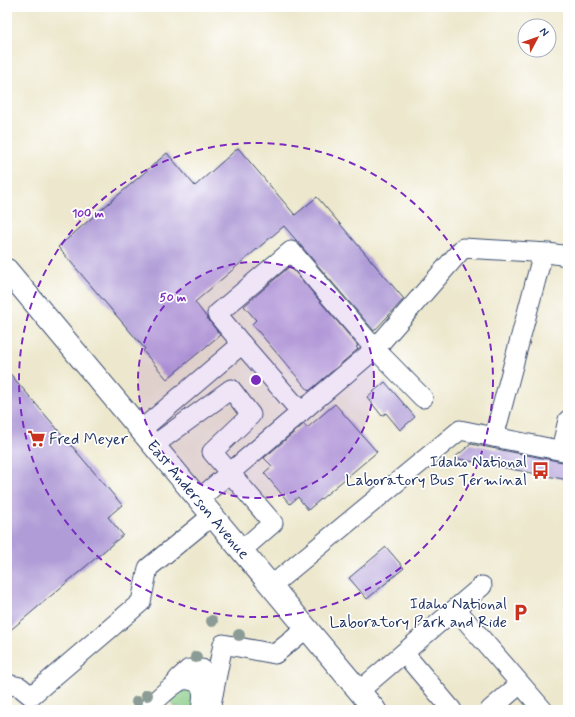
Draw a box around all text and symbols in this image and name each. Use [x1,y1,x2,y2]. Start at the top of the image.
north arrow [517,18,557,58]
text: N [536,25,551,39]
text: 100 m [72,206,105,222]
text: 50 m [160,290,187,306]
centre of rings [249,373,263,387]
supermarket icon: Fred Meyer [26,428,46,448]
place label: Fred Meyer [49,429,129,450]
street label: East Anderson Avenue [142,436,254,564]
place label: Idaho National Laboratory Bus Terminal [346,452,527,491]
bus stop icon: Idaho National Laboratory Bus Terminal [530,460,550,480]
place label: Idaho National Laboratory Park and Ride [329,594,507,633]
parking icon: Idaho National Laboratory Park and Ride [510,602,530,622]

